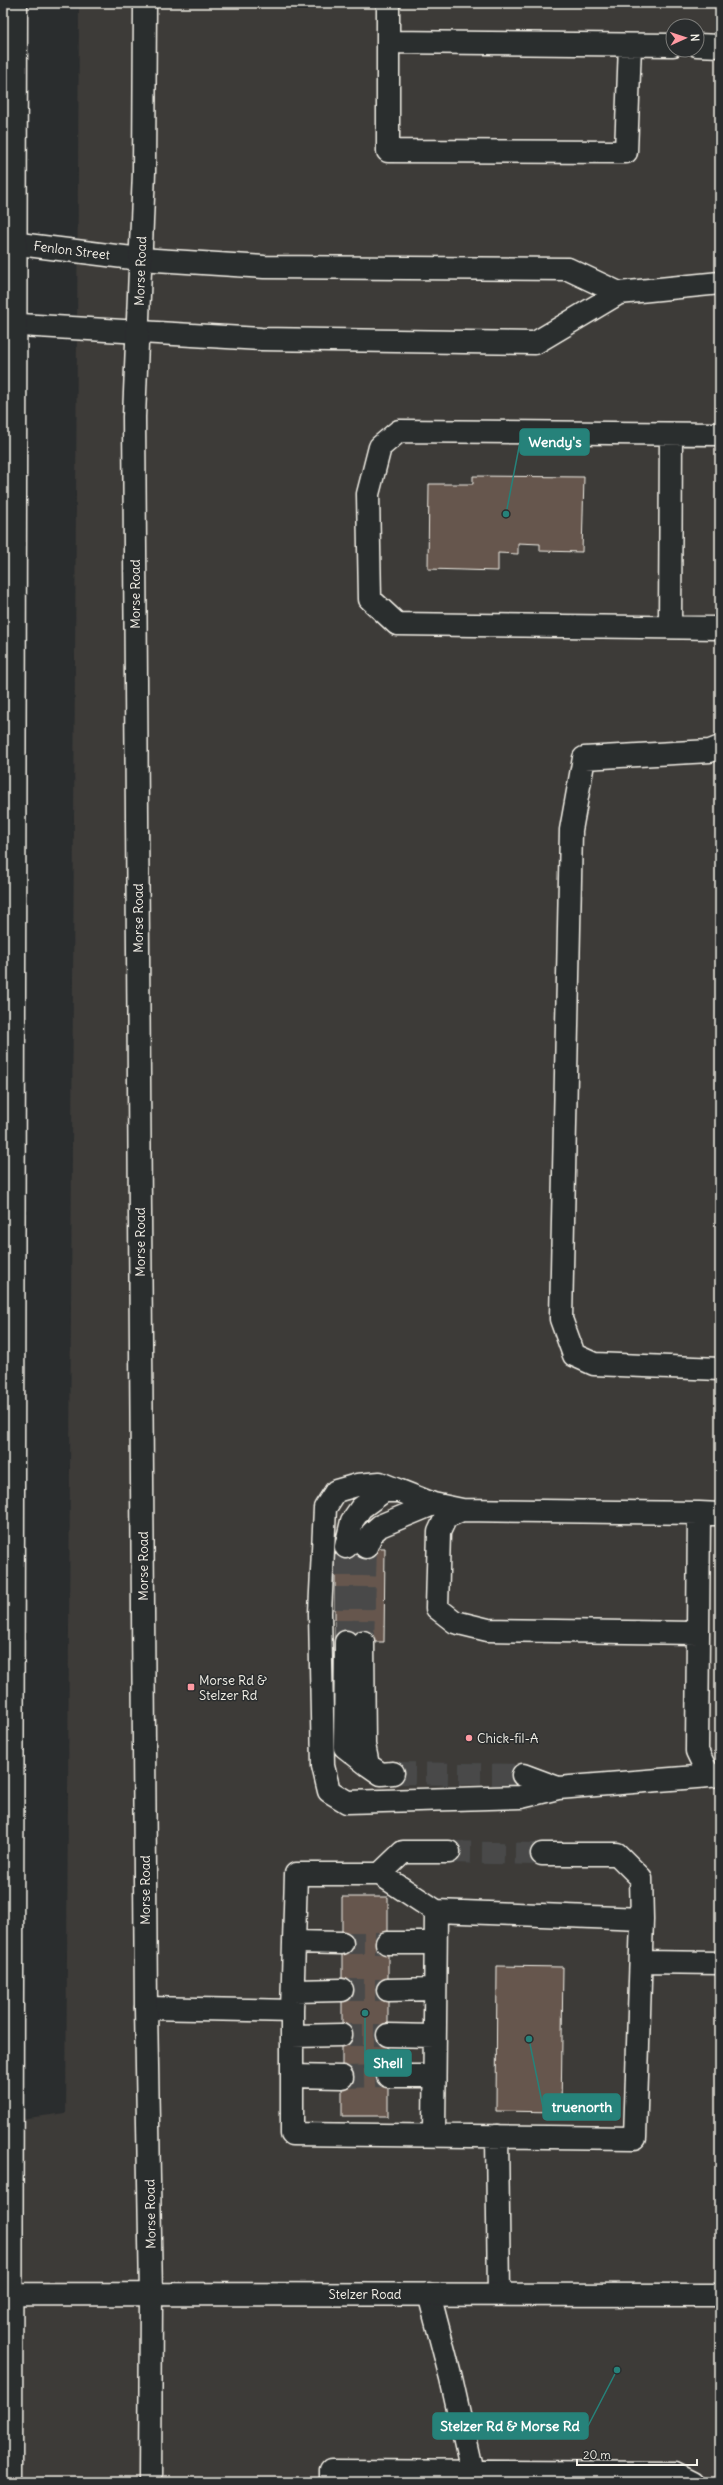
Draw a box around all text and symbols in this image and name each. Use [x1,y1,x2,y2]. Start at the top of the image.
north arrow [665,18,705,58]
text: N [688,33,702,42]
street label: Morse Road [131,236,150,306]
street label: Fenlon Street [33,237,112,264]
callout: Wendy's [520,429,589,455]
text: Wendy's [528,433,582,451]
street label: Morse Road [127,559,144,629]
street label: Morse Road [130,883,147,953]
street label: Morse Road [132,1207,149,1277]
street label: Morse Road [135,1531,152,1601]
place label: Morse Rd & Stelzer Rd [199,1672,267,1704]
marker: Morse Rd & Stelzer Rd [186,1682,196,1692]
place label: Chick-fil-A [477,1730,538,1747]
marker: Chick-fil-A [464,1733,474,1743]
street label: Morse Road [137,1855,154,1925]
callout: Shell [365,2050,411,2076]
text: Shell [373,2054,403,2072]
callout: truenorth [543,2094,620,2120]
text: truenorth [552,2098,612,2116]
street label: Morse Road [141,2179,160,2249]
street label: Stelzer Road [328,2286,402,2303]
callout: Stelzer Rd & Morse Rd [433,2413,588,2439]
text: Stelzer Rd & Morse Rd [440,2417,580,2435]
scale bar [577,2441,697,2467]
text: 20 m [583,2447,611,2462]

